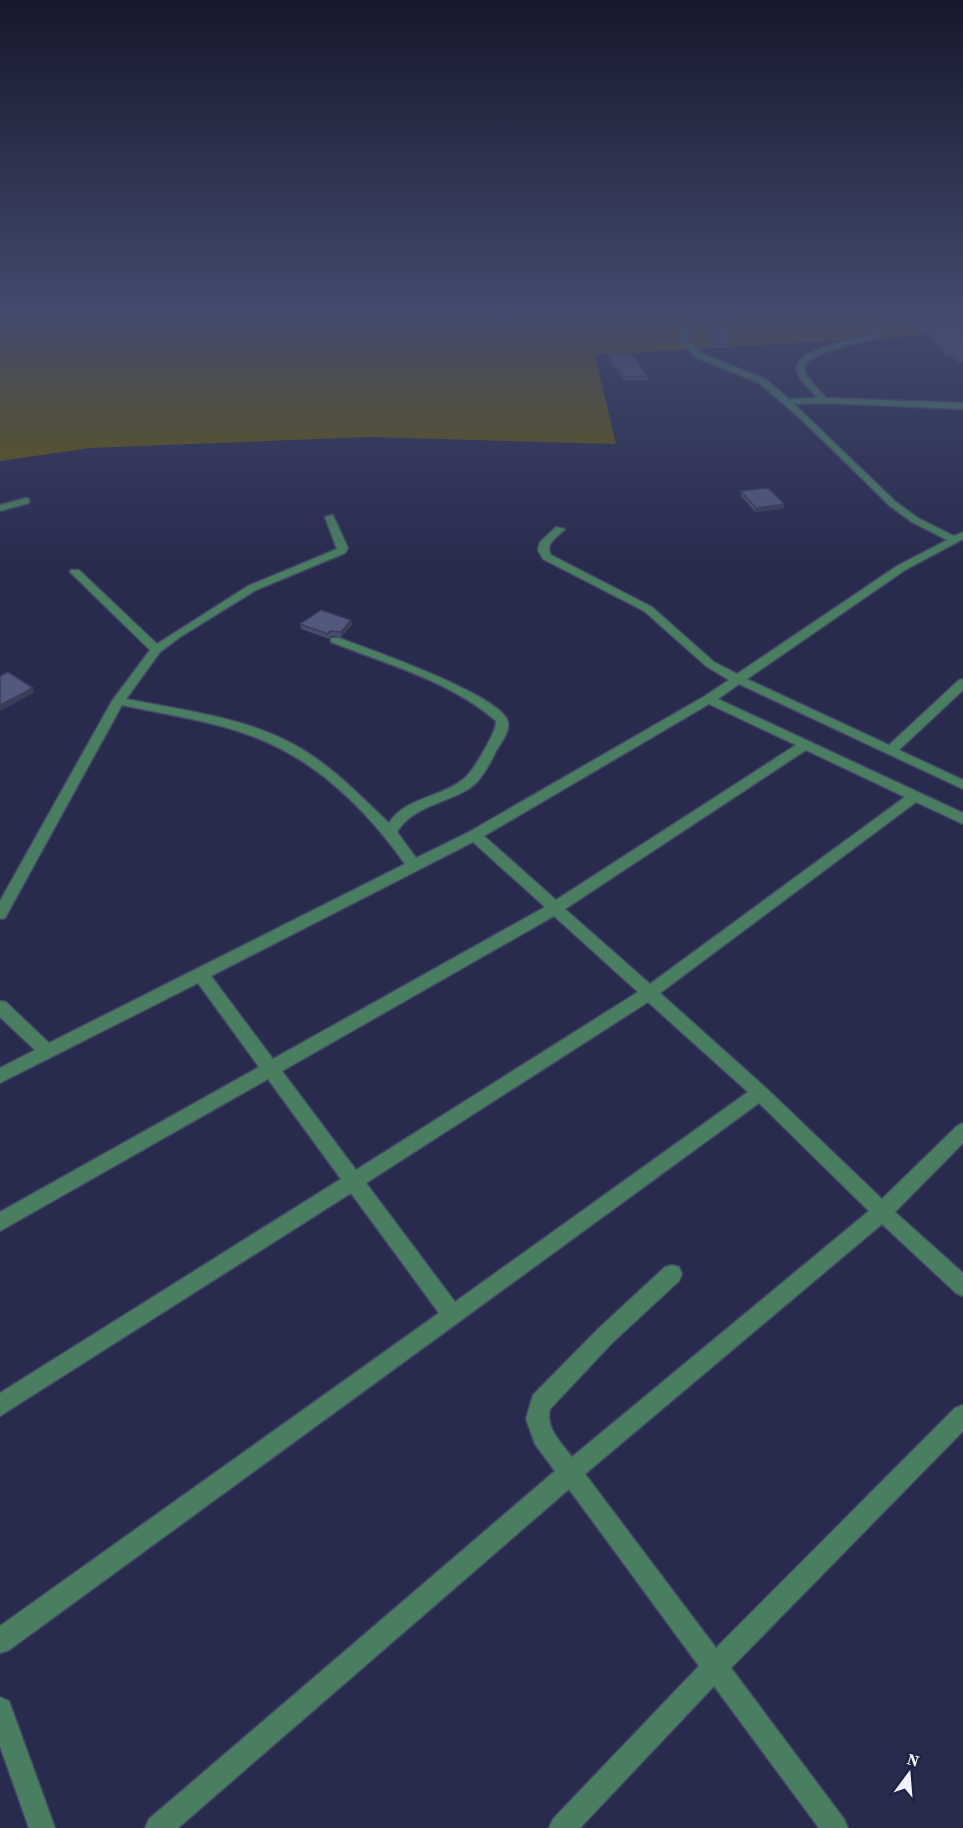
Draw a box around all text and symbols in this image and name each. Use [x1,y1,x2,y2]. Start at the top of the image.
north arrow [879,1744,939,1804]
text: N [905,1747,922,1772]

